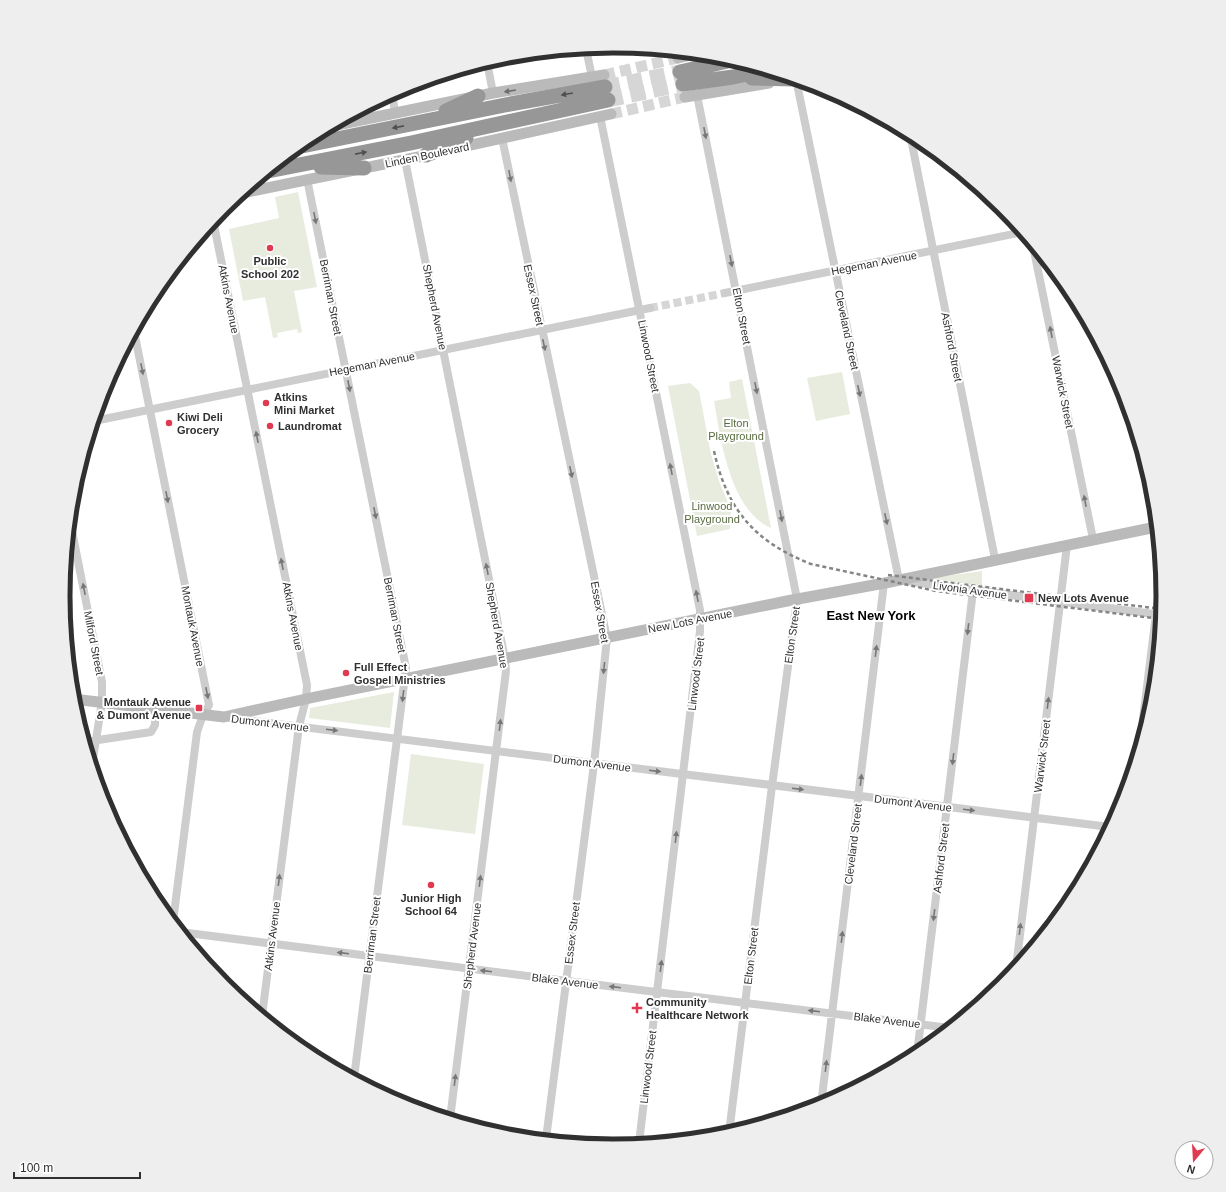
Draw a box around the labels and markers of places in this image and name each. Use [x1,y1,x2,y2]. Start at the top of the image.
marker: Public School 202 [265,243,275,253]
place label: Public School 202 [241,255,299,280]
place label: Atkins Mini Market [274,391,335,416]
marker: Atkins Mini Market [261,398,271,408]
place label: Kiwi Deli Grocery [177,411,223,436]
marker: Kiwi Deli Grocery [164,418,174,428]
place label: Laundromat [278,420,342,432]
marker: Laundromat [265,421,275,431]
marker: New Lots Avenue [1023,592,1035,604]
place label: New Lots Avenue [1038,592,1129,604]
place label: Full Effect Gospel Ministries [354,661,446,686]
marker: Full Effect Gospel Ministries [341,668,351,678]
place label: Montauk Avenue & Dumont Avenue [96,696,191,721]
marker: Montauk Avenue & Dumont Avenue [194,703,204,713]
marker: Junior High School 64 [426,880,436,890]
place label: Junior High School 64 [400,892,462,917]
place label: Community Healthcare Network [646,996,750,1021]
marker: Community Healthcare Network [631,1002,643,1014]

